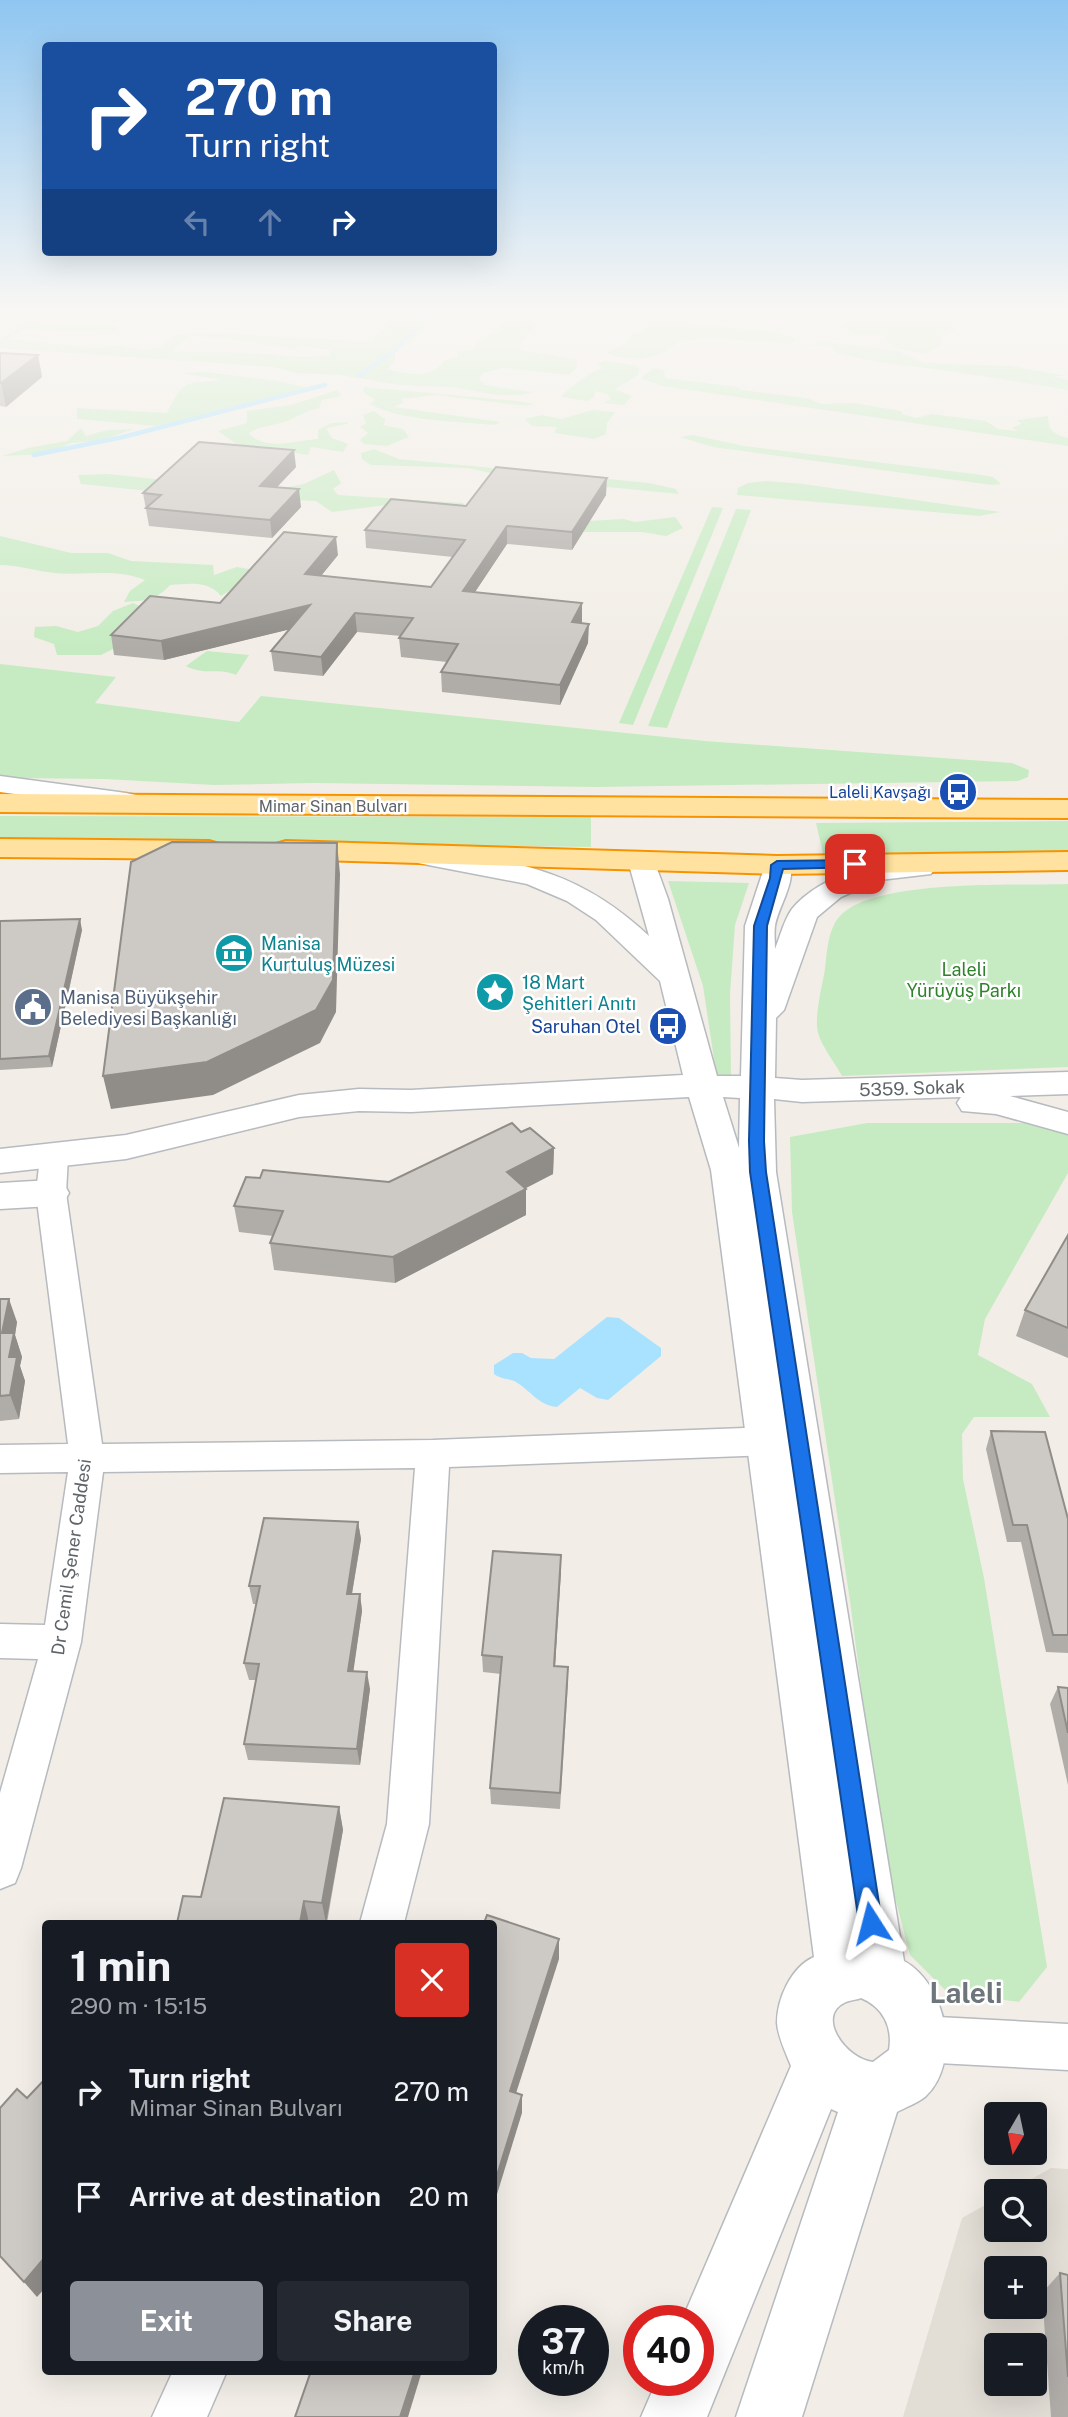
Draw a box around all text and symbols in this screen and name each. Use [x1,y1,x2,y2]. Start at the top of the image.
text: 270 m [185,68,333,126]
icon: right [70,70,161,161]
text: Turn right [185,127,330,164]
icon: left [178,203,216,241]
icon: ahead [251,203,289,241]
icon: right [324,203,362,241]
bus stop icon: Laleli Kavşağı [937,771,979,813]
place label: Laleli Kavşağı [829,783,931,802]
street label: Mimar Sinan Bulvarı [259,797,407,816]
pin [825,834,885,894]
icon: arrive [836,845,874,883]
museum icon: Manisa Kurtuluş Müzesi [213,932,255,974]
place label: Manisa Kurtuluş Müzesi [261,933,395,975]
park label: Laleli Yürüyüş Parkı [907,959,1021,1001]
place icon: 18 Mart Şehitleri Anıtı [474,971,516,1013]
place label: 18 Mart Şehitleri Anıtı [522,972,636,1014]
public building icon: Manisa Büyükşehir Belediyesi Başkanlığı [12,986,54,1028]
place label: Manisa Büyükşehir Belediyesi Başkanlığı [60,987,237,1029]
bus stop icon: Saruhan Otel [647,1005,689,1047]
place label: Saruhan Otel [531,1016,641,1037]
street label: 5359. Sokak [859,1076,965,1100]
street label: Dr Cemil Şener Caddesi [47,1457,95,1657]
position arrow [834,1886,908,1960]
text: 1 min [70,1941,171,1990]
button: close [395,1943,469,2017]
district label: Laleli [930,1976,1002,2009]
text: 290 m · 15:15 [70,1992,207,2019]
text: Turn right [129,2063,251,2094]
icon: right [70,2073,108,2111]
text: 270 m [394,2076,469,2107]
text: Mimar Sinan Bulvarı [129,2094,342,2121]
north arrow [984,2102,1046,2165]
map controls [984,2102,1047,2396]
icon: arrive [70,2178,108,2216]
button: search [984,2179,1047,2242]
text: Arrive at destination [129,2181,381,2212]
text: 20 m [409,2181,469,2212]
button: + [984,2256,1047,2319]
button: Exit [70,2281,263,2361]
button: Share [277,2281,469,2361]
speed limit sign: 40 [623,2305,714,2396]
text: 37 [541,2321,586,2362]
button: − [984,2333,1047,2396]
text: km/h [542,2357,585,2378]

